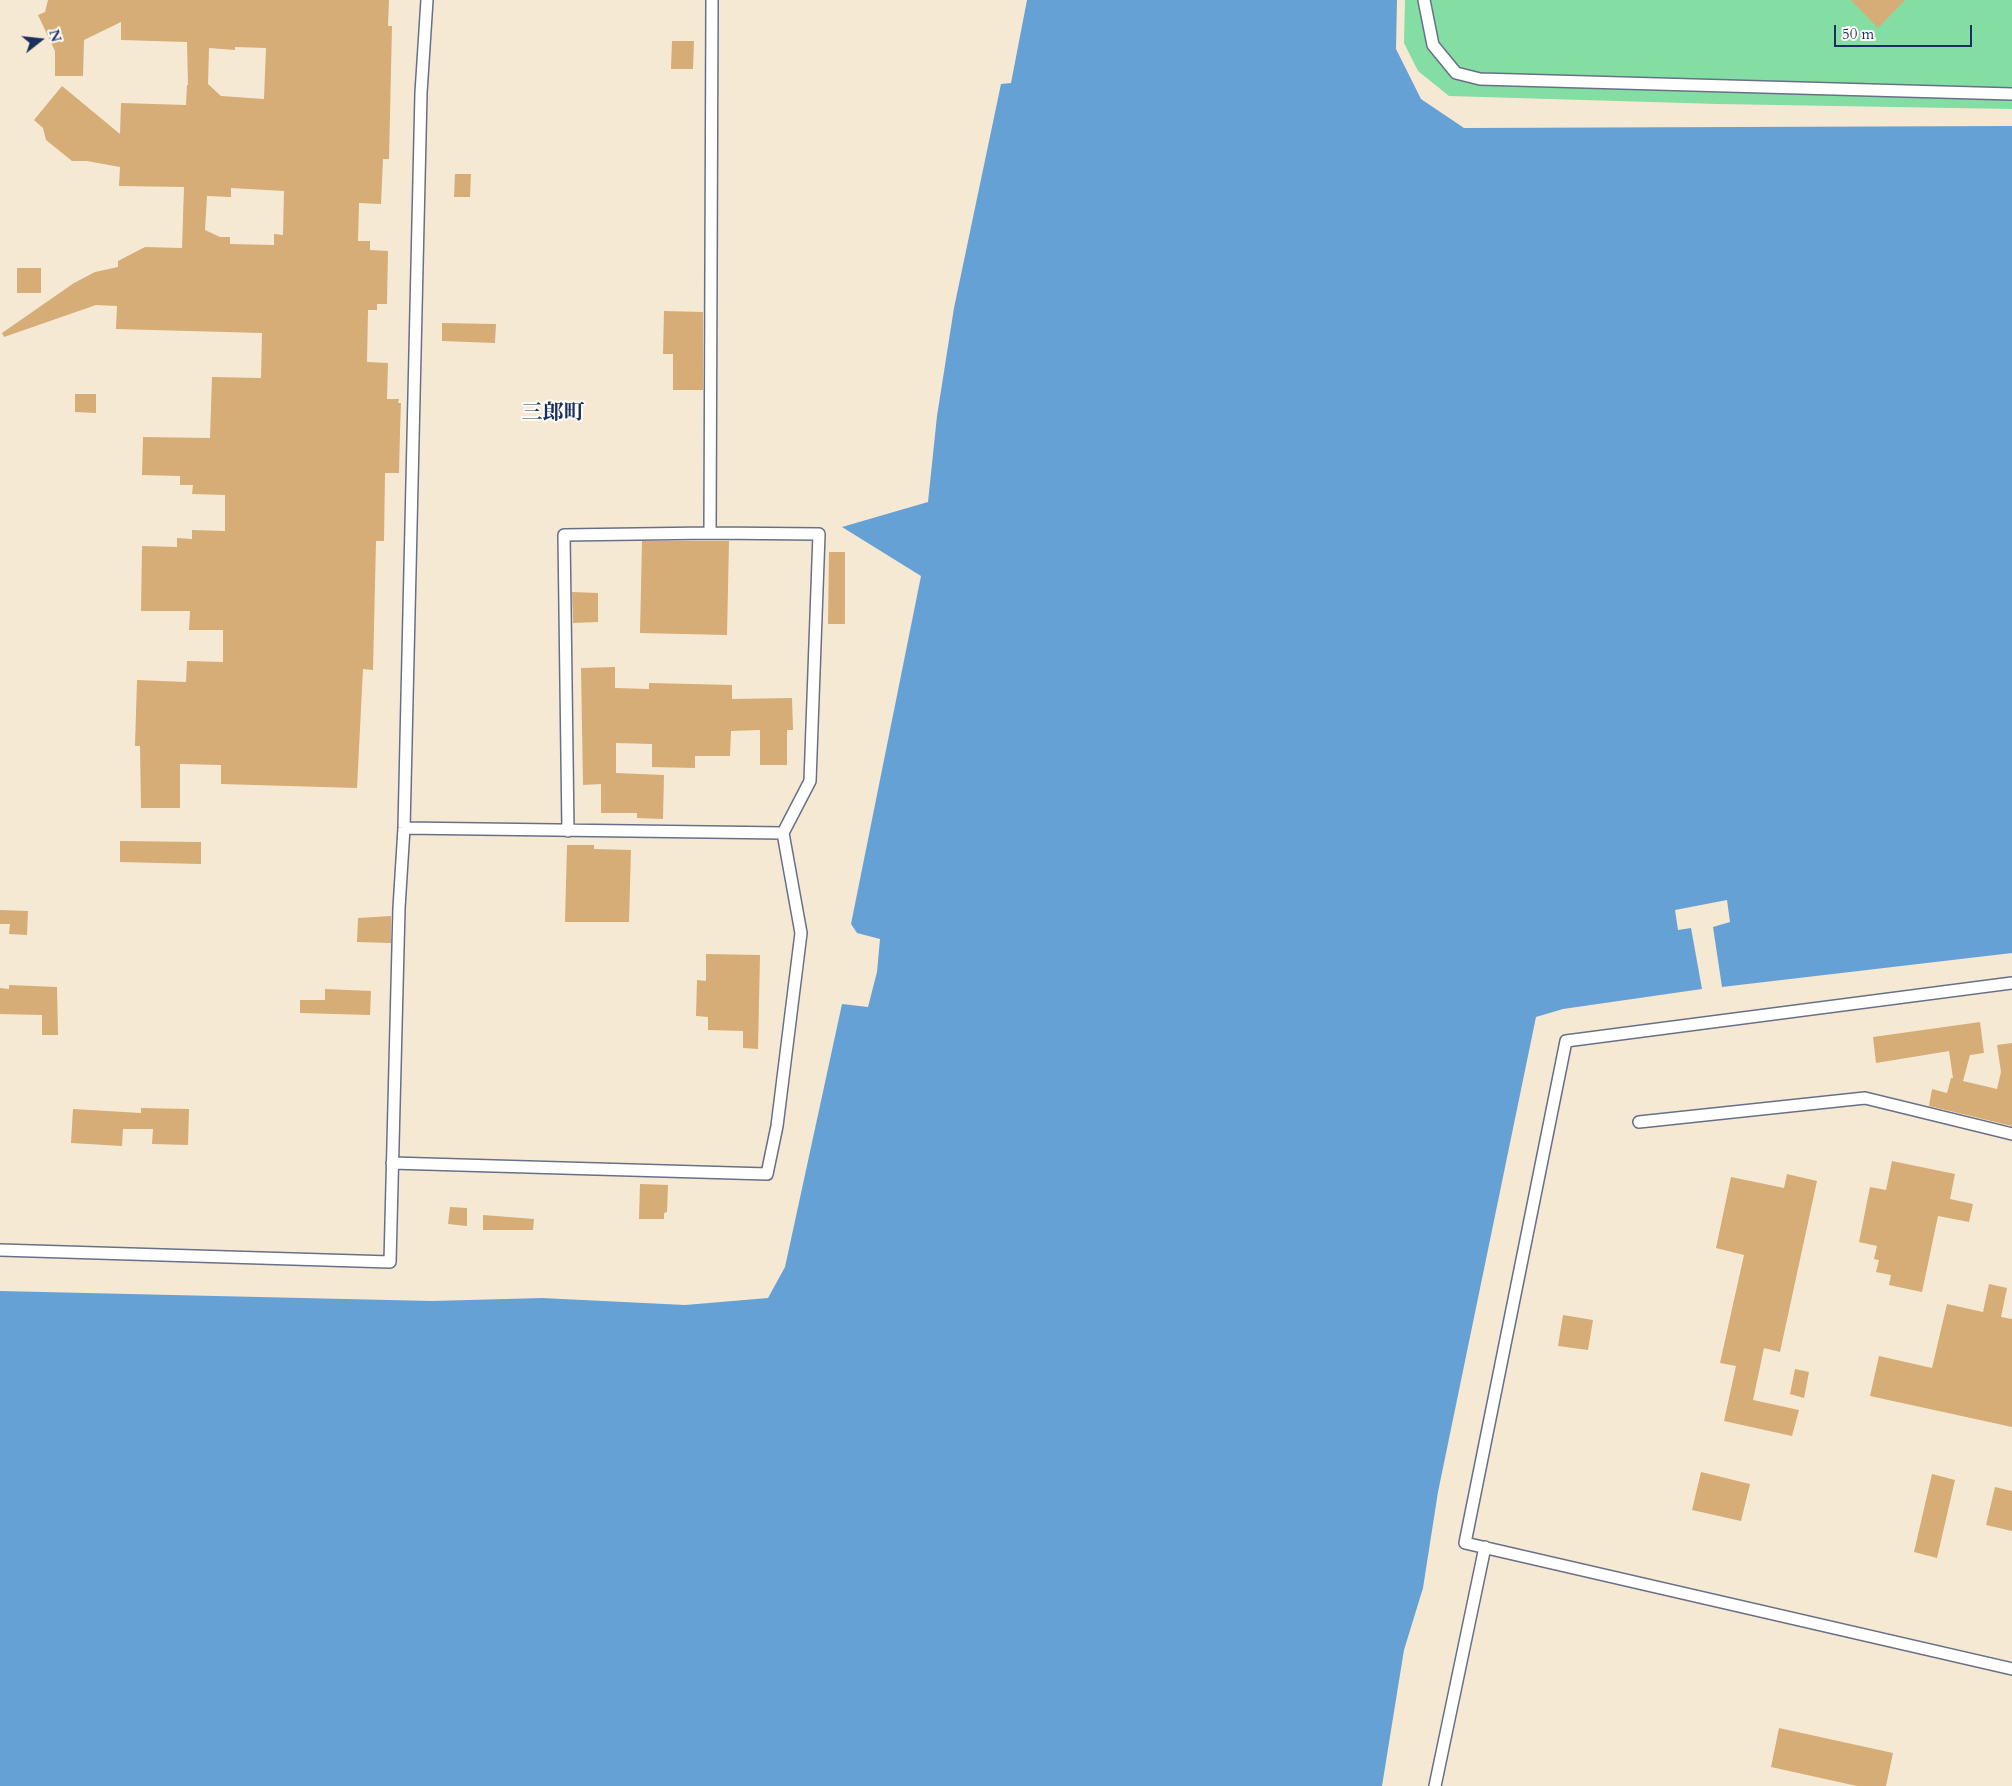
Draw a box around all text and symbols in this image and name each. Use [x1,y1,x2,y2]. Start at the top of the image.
north arrow [15,15,65,65]
scale bar [1837,15,1974,47]
text: 50 m [1842,24,1874,44]
text: N [44,27,66,44]
district label: 三郎町 [522,401,584,427]

